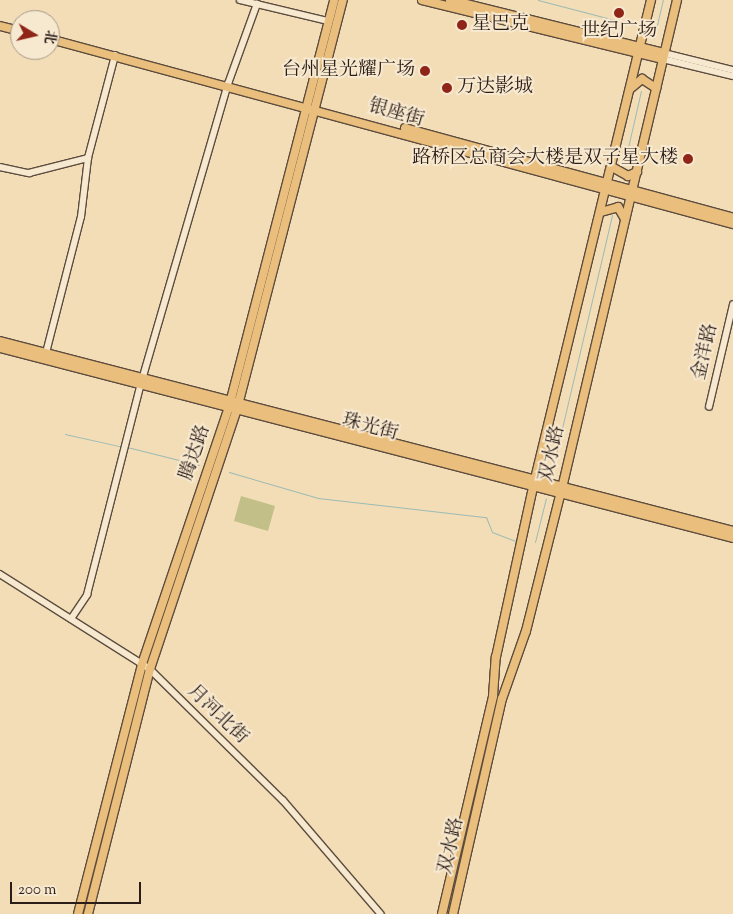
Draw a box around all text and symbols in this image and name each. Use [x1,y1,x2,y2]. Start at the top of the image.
marker: 世纪广场 [613,7,625,19]
north arrow [10,10,60,60]
place label: 星巴克 [472,14,529,36]
marker: 星巴克 [456,19,468,31]
place label: 世纪广场 [581,21,657,43]
text: 北 [38,29,60,46]
place label: 台州星光耀广场 [282,60,415,82]
marker: 台州星光耀广场 [419,65,431,77]
place label: 万达影城 [457,77,533,99]
marker: 万达影城 [441,82,453,94]
street label: 银座街 [365,95,427,133]
place label: 路桥区总商会大楼是双子星大楼 [412,148,678,170]
marker: 路桥区总商会大楼是双子星大楼 [682,153,694,165]
street label: 金洋路 [688,322,724,382]
street label: 珠光街 [340,410,400,446]
street label: 腾达路 [176,422,216,484]
street label: 双水路 [535,424,571,484]
street label: 月河北街 [182,680,252,750]
street label: 双水路 [434,816,470,876]
scale bar [12,872,144,904]
text: 200 m [18,880,57,901]

